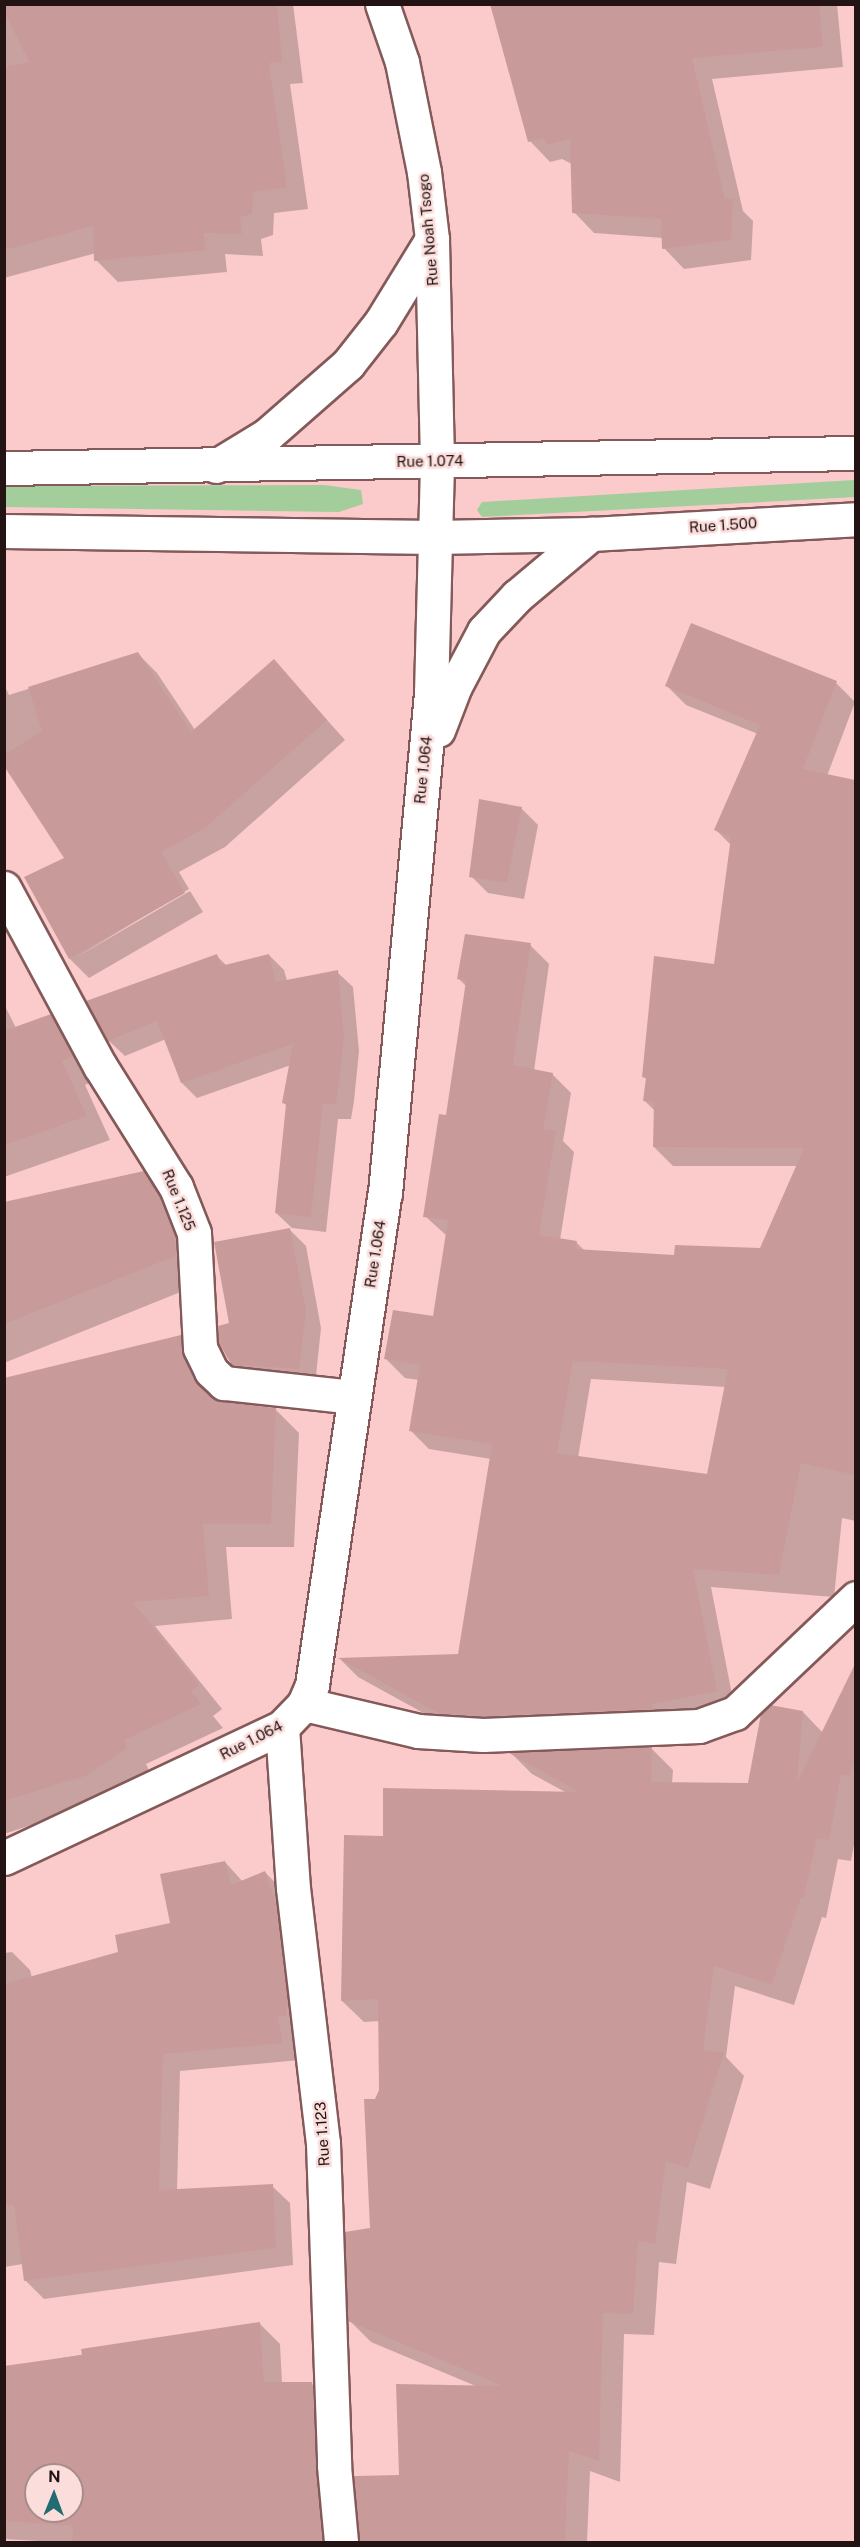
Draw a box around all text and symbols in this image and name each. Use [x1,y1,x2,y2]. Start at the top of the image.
street label: Rue Noah Tsogo [414,173,442,287]
street label: Rue 1.074 [396,451,464,471]
street label: Rue 1.500 [688,514,758,536]
street label: Rue 1.064 [410,735,436,805]
street label: Rue 1.125 [158,1166,200,1234]
street label: Rue 1.064 [361,1219,389,1289]
street label: Rue 1.064 [217,1717,285,1763]
street label: Rue 1.123 [311,2101,333,2167]
north arrow [24,2463,84,2523]
text: N [48,2467,61,2486]

